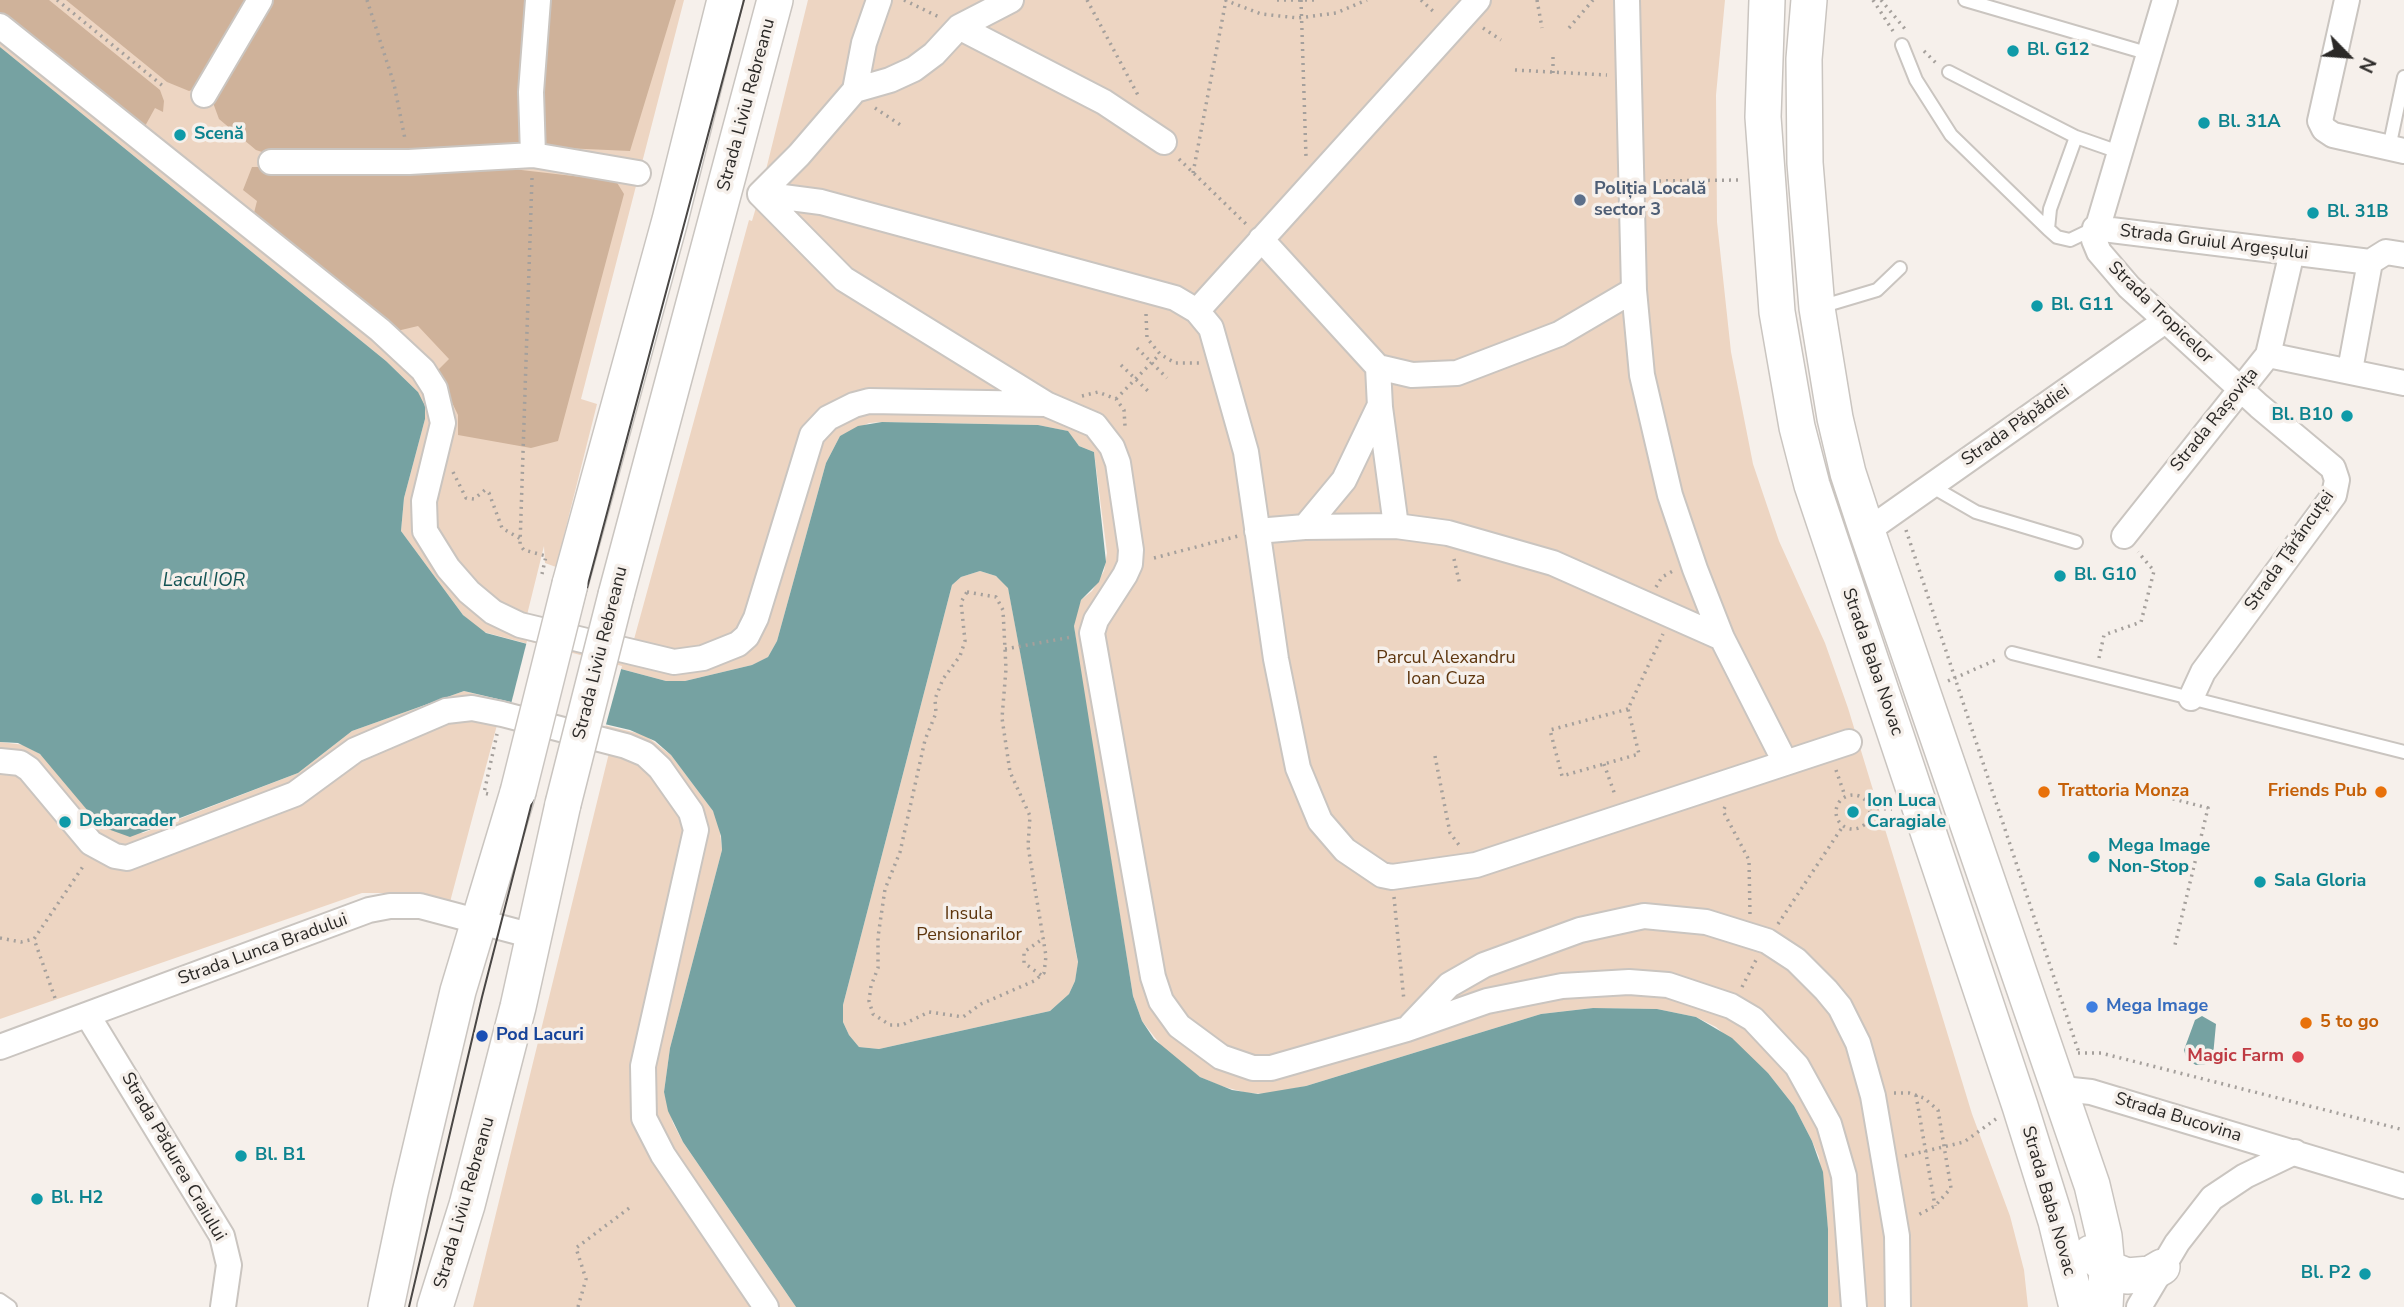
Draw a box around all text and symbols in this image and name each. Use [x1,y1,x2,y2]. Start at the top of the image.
street label: Strada Liviu Rebreanu [714,16,780,194]
north arrow [2313,21,2383,91]
place label: Bl. G12 [2027,40,2089,62]
marker: Bl. G12 [2005,43,2021,59]
text: N [2352,53,2382,77]
place label: Bl. 31A [2218,112,2281,134]
marker: Bl. 31A [2196,115,2212,131]
place label: Scenă [194,124,244,146]
marker: Scenă [172,127,188,143]
place label: Poliția Locală sector 3 [1594,179,1706,222]
marker: Poliția Locală sector 3 [1572,192,1588,208]
place label: Bl. 31B [2327,202,2389,224]
marker: Bl. 31B [2305,205,2321,221]
street label: Strada Gruiul Argeșului [2119,221,2309,265]
street label: Strada Tropicelor [2103,257,2217,369]
place label: Bl. G11 [2051,295,2113,317]
marker: Bl. G11 [2029,298,2045,314]
street label: Strada Rașovița [2167,364,2263,476]
street label: Strada Păpădiei [1958,381,2074,471]
place label: Bl. B10 [2271,405,2333,427]
marker: Bl. B10 [2339,408,2355,424]
street label: Strada Țărăncuței [2241,487,2339,615]
street label: Strada Liviu Rebreanu [569,564,633,742]
place label: Bl. G10 [2074,565,2136,587]
marker: Bl. G10 [2052,568,2068,584]
water label: Lacul IOR [163,570,245,592]
street label: Strada Baba Novac [1837,585,1907,739]
park label: Parcul Alexandru Ioan Cuza [1376,648,1516,690]
place label: Trattoria Monza [2058,781,2189,803]
place label: Friends Pub [2268,781,2367,803]
marker: Trattoria Monza [2036,784,2052,800]
marker: Friends Pub [2373,784,2389,800]
place label: Ion Luca Caragiale [1867,791,1946,834]
marker: Ion Luca Caragiale [1845,804,1861,820]
place label: Debarcader [79,811,176,833]
marker: Debarcader [57,814,73,830]
place label: Mega Image Non-Stop [2108,836,2210,878]
marker: Mega Image Non-Stop [2086,849,2102,865]
place label: Sala Gloria [2274,871,2366,893]
marker: Sala Gloria [2252,874,2268,890]
park label: Insula Pensionarilor [916,904,1022,946]
street label: Strada Lunca Bradului [175,909,351,991]
place label: Mega Image [2106,996,2208,1018]
marker: Mega Image [2084,999,2100,1015]
place label: 5 to go [2320,1012,2379,1034]
marker: 5 to go [2298,1015,2314,1031]
place label: Pod Lacuri [496,1025,584,1047]
marker: Pod Lacuri [474,1028,490,1044]
place label: Magic Farm [2187,1046,2284,1068]
marker: Magic Farm [2290,1049,2306,1065]
street label: Strada Pădurea Craiului [116,1069,230,1245]
street label: Strada Bucovina [2112,1088,2244,1148]
street label: Strada Liviu Rebreanu [430,1115,500,1291]
street label: Strada Baba Novac [2016,1124,2080,1278]
place label: Bl. B1 [255,1145,306,1167]
marker: Bl. B1 [233,1148,249,1164]
place label: Bl. H2 [51,1188,103,1210]
marker: Bl. H2 [29,1191,45,1207]
place label: Bl. P2 [2301,1263,2351,1285]
marker: Bl. P2 [2357,1266,2373,1282]

